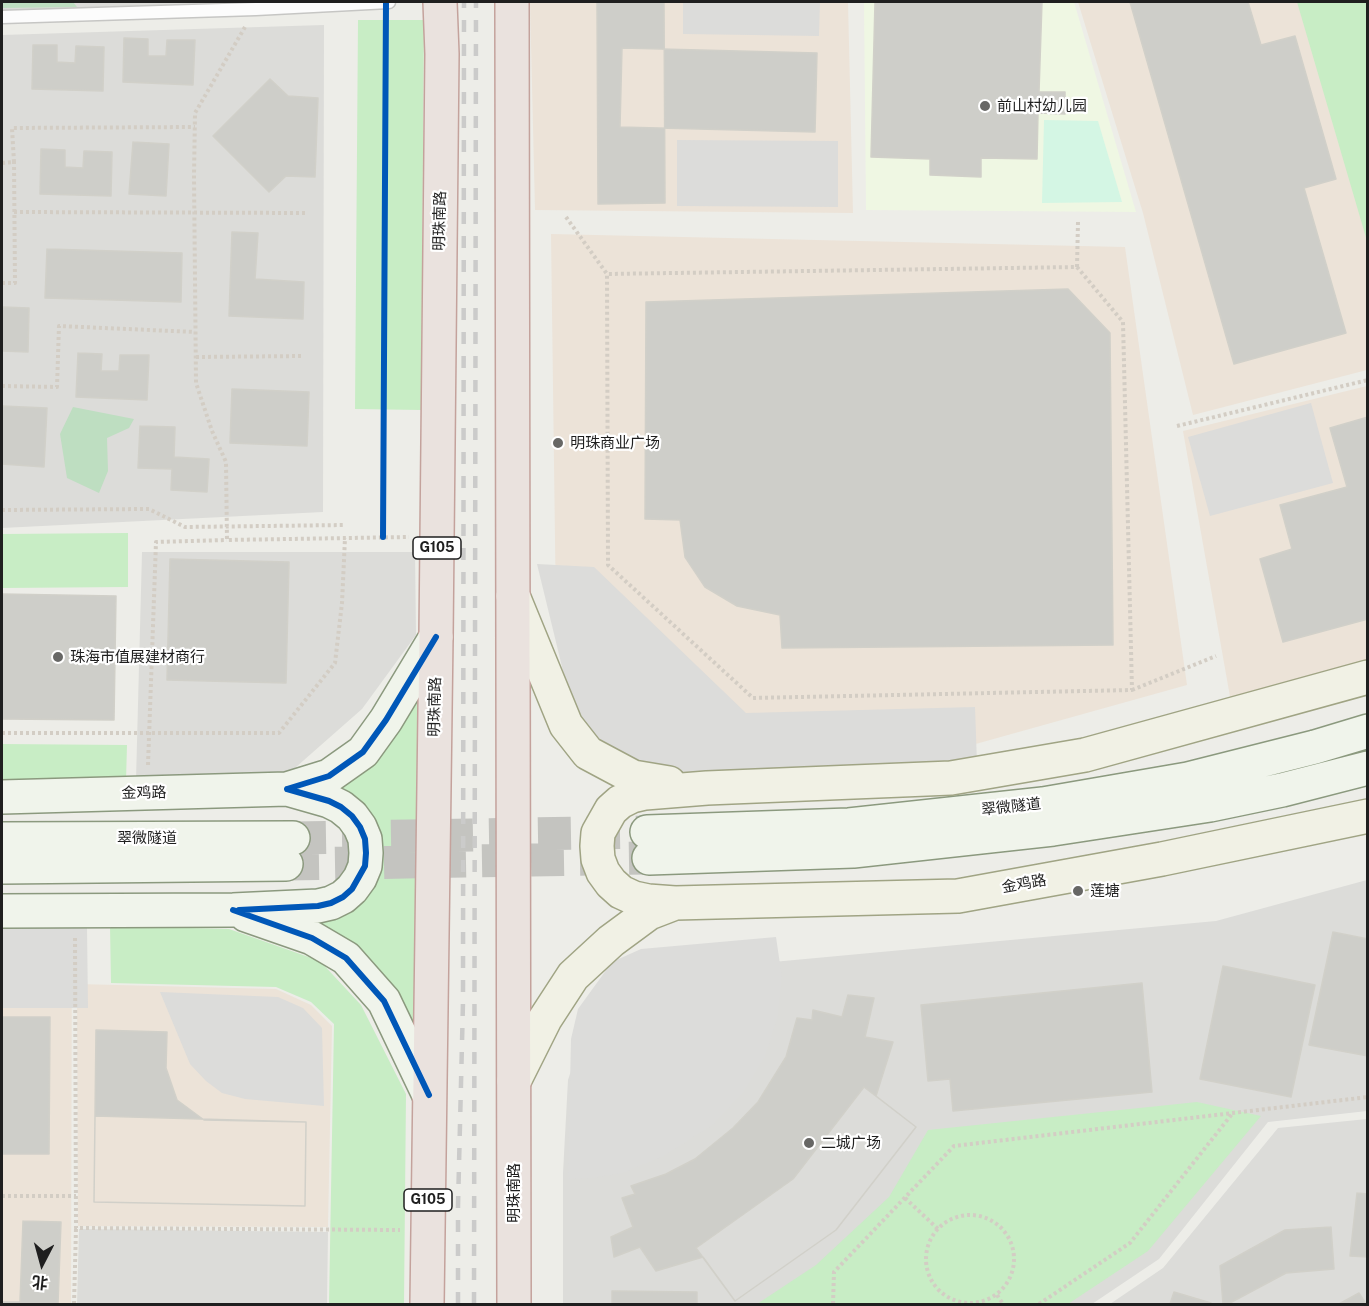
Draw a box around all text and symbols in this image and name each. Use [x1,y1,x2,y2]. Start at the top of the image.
place label: 前山村幼儿园 [997,97,1087,115]
marker: 前山村幼儿园 [978,99,992,113]
street label: 明珠南路 [430,191,450,251]
place label: 明珠商业广场 [570,434,660,452]
marker: 明珠商业广场 [551,436,565,450]
road number: G105 [413,537,461,559]
place label: 珠海市值展建材商行 [70,648,205,666]
marker: 珠海市值展建材商行 [51,650,65,664]
street label: 明珠南路 [425,677,445,737]
street label: 金鸡路 [121,784,167,802]
street label: 翠微隧道 [980,795,1042,819]
street label: 翠微隧道 [117,829,177,847]
street label: 金鸡路 [1000,871,1048,897]
place label: 莲塘 [1090,882,1120,900]
marker: 莲塘 [1071,884,1085,898]
place label: 二城广场 [821,1134,881,1152]
marker: 二城广场 [802,1136,816,1150]
street label: 明珠南路 [505,1163,523,1223]
road number: G105 [404,1189,452,1211]
north arrow [12,1234,72,1294]
text: 北 [31,1272,49,1293]

